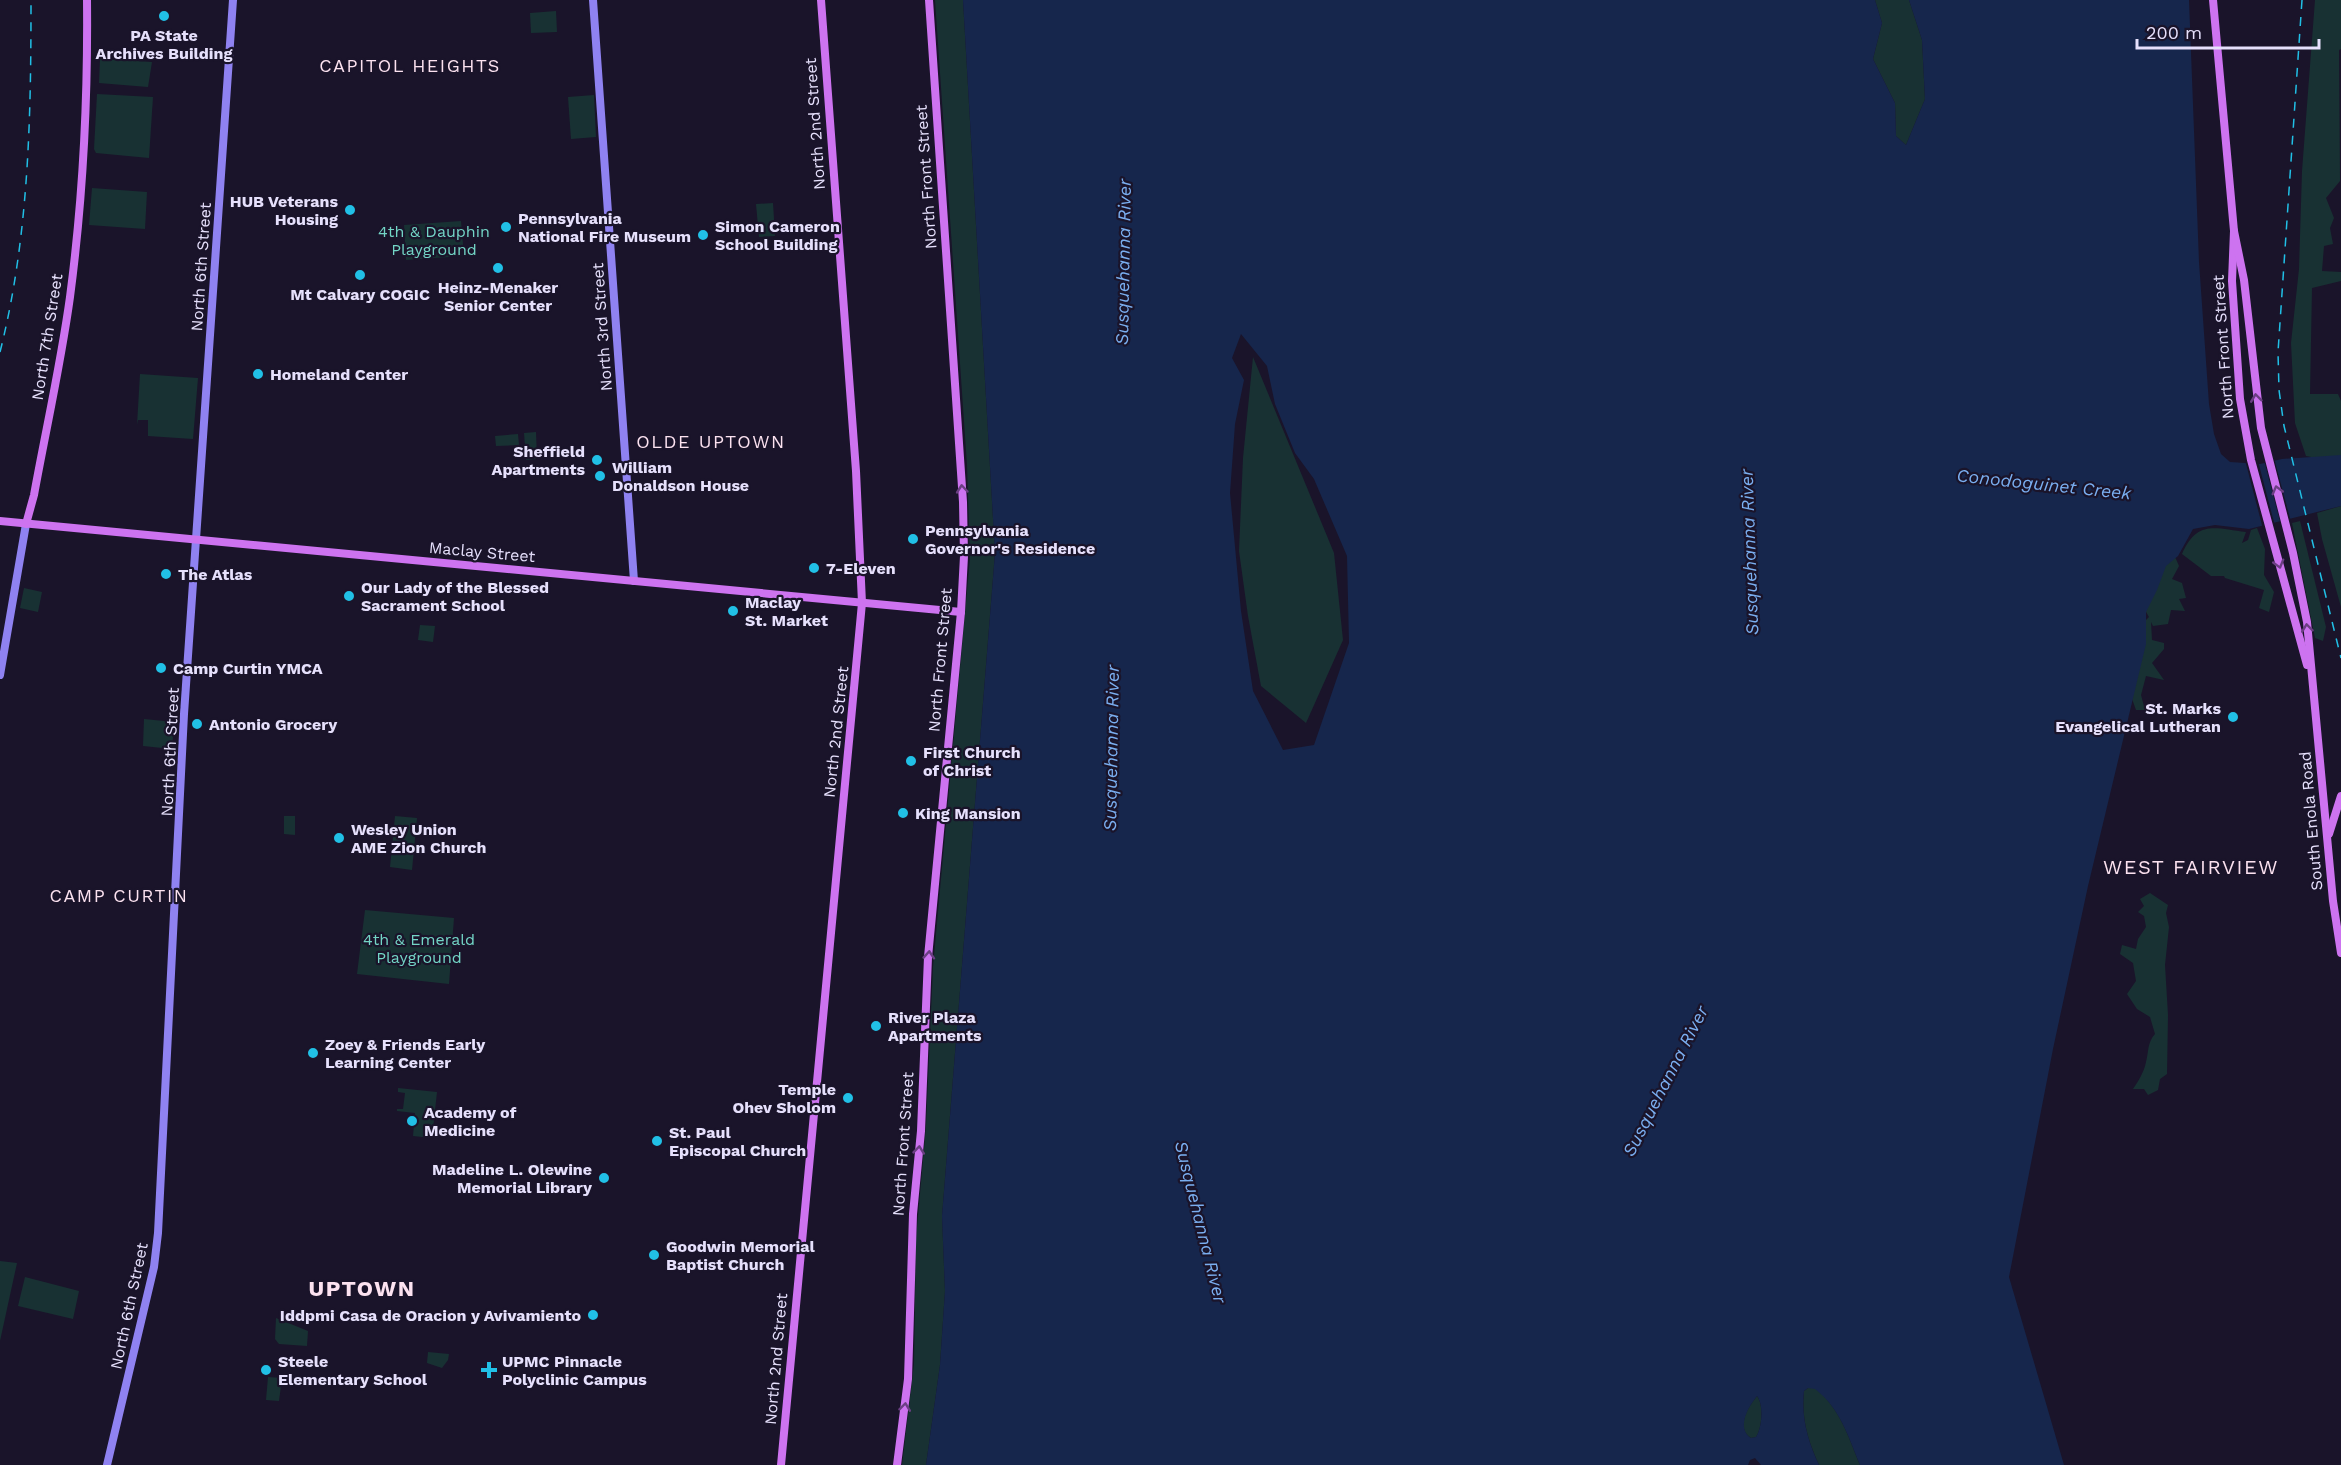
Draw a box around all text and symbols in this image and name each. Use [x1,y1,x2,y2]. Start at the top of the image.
marker: PA State Archives Building [157,9,171,23]
scale bar [2137,12,2318,50]
text: 200 m [2146,22,2202,43]
place label: PA State Archives Building [96,26,232,63]
district label: CAPITOL HEIGHTS [319,55,501,76]
street label: North 2nd Street [801,57,829,191]
street label: North Front Street [911,104,941,250]
water label: Susquehanna River [1111,178,1135,345]
place label: HUB Veterans Housing [230,192,338,229]
street label: North 6th Street [187,202,215,332]
marker: HUB Veterans Housing [343,203,357,217]
place label: Pennsylvania National Fire Museum [518,209,691,246]
place label: Simon Cameron School Building [715,217,840,254]
marker: Pennsylvania National Fire Museum [499,220,513,234]
park label: 4th & Dauphin Playground [378,222,490,259]
marker: Simon Cameron School Building [696,228,710,242]
marker: Heinz-Menaker Senior Center [491,261,505,275]
street label: North 3rd Street [588,262,616,392]
marker: Mt Calvary COGIC [353,268,367,282]
street label: North 7th Street [28,272,66,402]
street label: North Front Street [2208,274,2238,420]
place label: Heinz-Menaker Senior Center [438,278,558,315]
place label: Mt Calvary COGIC [290,285,430,304]
place label: Homeland Center [270,365,408,384]
marker: Homeland Center [251,367,265,381]
one-way arrow [2251,394,2263,403]
district label: OLDE UPTOWN [636,431,786,452]
place label: Sheffield Apartments [492,442,585,479]
marker: Sheffield Apartments [590,453,604,467]
place label: William Donaldson House [612,458,749,495]
water label: Conodoguinet Creek [1956,464,2133,504]
water label: Susquehanna River [1736,468,1762,635]
marker: William Donaldson House [593,469,607,483]
one-way arrow [956,484,969,493]
one-way arrow [2272,485,2284,496]
place label: Pennsylvania Governor's Residence [925,521,1095,558]
marker: Pennsylvania Governor's Residence [906,532,920,546]
street label: Maclay Street [428,538,536,566]
one-way arrow [2272,558,2284,569]
place label: 7-Eleven [826,559,896,578]
marker: 7-Eleven [807,561,821,575]
place label: The Atlas [178,565,253,584]
marker: The Atlas [159,567,173,581]
place label: Our Lady of the Blessed Sacrament School [361,578,549,615]
street label: North Front Street [924,587,956,733]
marker: Our Lady of the Blessed Sacrament School [342,589,356,603]
place label: Maclay St. Market [745,593,828,630]
marker: Maclay St. Market [726,604,740,618]
one-way arrow [2301,623,2314,632]
place label: Camp Curtin YMCA [173,659,323,678]
marker: Camp Curtin YMCA [154,661,168,675]
water label: Susquehanna River [1099,664,1123,831]
street label: North 2nd Street [820,665,852,799]
street label: North 6th Street [157,687,183,817]
place label: St. Marks Evangelical Lutheran [2055,699,2221,736]
marker: St. Marks Evangelical Lutheran [2226,710,2240,724]
place label: Antonio Grocery [209,715,338,734]
marker: Antonio Grocery [190,717,204,731]
place label: First Church of Christ [923,743,1021,780]
street label: South Enola Road [2295,751,2327,891]
marker: First Church of Christ [904,754,918,768]
place label: King Mansion [915,804,1021,823]
marker: King Mansion [896,806,910,820]
place label: Wesley Union AME Zion Church [351,820,486,857]
marker: Wesley Union AME Zion Church [332,831,346,845]
district label: WEST FAIRVIEW [2103,855,2279,879]
district label: CAMP CURTIN [50,885,188,906]
park label: 4th & Emerald Playground [363,930,475,967]
one-way arrow [922,950,935,959]
water label: Susquehanna River [1618,1001,1713,1160]
place label: River Plaza Apartments [888,1008,982,1045]
marker: River Plaza Apartments [869,1019,883,1033]
place label: Zoey & Friends Early Learning Center [325,1035,486,1072]
marker: Zoey & Friends Early Learning Center [306,1046,320,1060]
street label: North Front Street [888,1071,918,1217]
place label: Temple Ohev Sholom [732,1080,836,1117]
marker: Temple Ohev Sholom [841,1091,855,1105]
place label: Academy of Medicine [424,1103,517,1140]
marker: Academy of Medicine [405,1114,419,1128]
place label: St. Paul Episcopal Church [669,1123,806,1160]
marker: St. Paul Episcopal Church [650,1134,664,1148]
water label: Susquehanna River [1171,1139,1232,1306]
one-way arrow [912,1145,925,1154]
place label: Madeline L. Olewine Memorial Library [432,1160,593,1197]
marker: Madeline L. Olewine Memorial Library [597,1171,611,1185]
place label: Goodwin Memorial Baptist Church [666,1237,816,1274]
street label: North 6th Street [106,1241,152,1371]
marker: Goodwin Memorial Baptist Church [647,1248,661,1262]
district label: UPTOWN [309,1276,415,1301]
street label: North 2nd Street [761,1292,791,1426]
place label: Iddpmi Casa de Oracion y Avivamiento [280,1306,581,1325]
marker: Iddpmi Casa de Oracion y Avivamiento [586,1308,600,1322]
place label: Steele Elementary School [278,1352,428,1389]
place label: UPMC Pinnacle Polyclinic Campus [502,1352,647,1389]
marker: UPMC Pinnacle Polyclinic Campus [480,1361,498,1379]
marker: Steele Elementary School [259,1363,273,1377]
one-way arrow [898,1402,911,1412]

